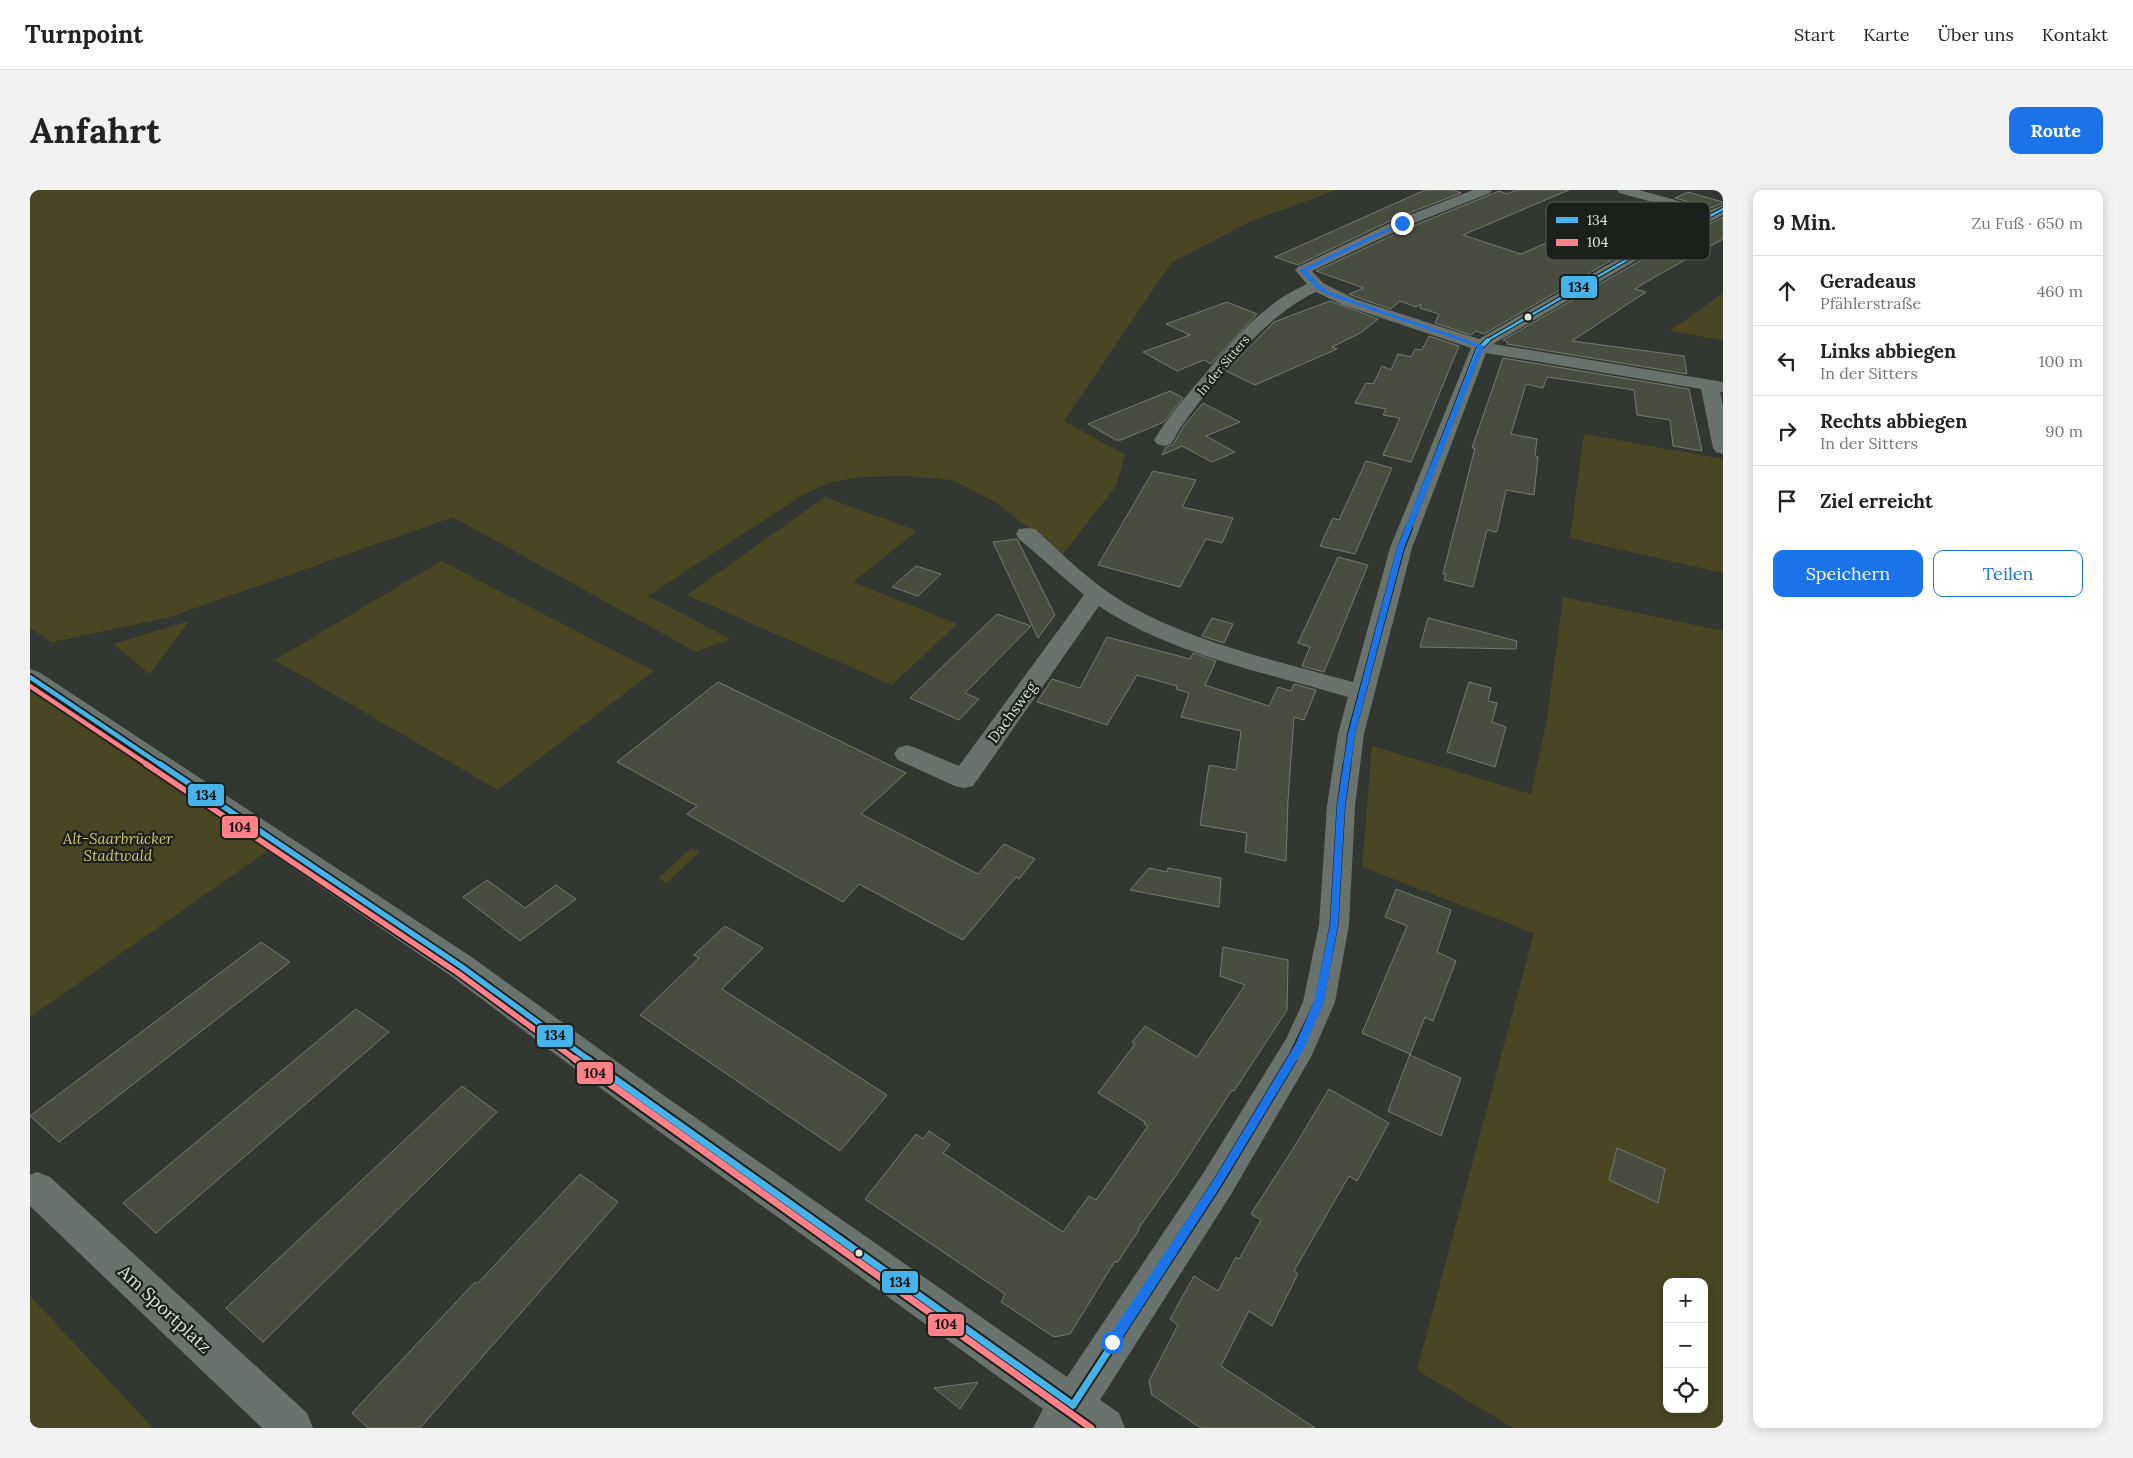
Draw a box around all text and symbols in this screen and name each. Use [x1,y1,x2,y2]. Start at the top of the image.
text: Turnpoint [25,19,143,50]
text: Start [1794,23,1835,46]
text: Karte [1863,23,1909,46]
text: Über uns [1937,23,2014,46]
text: Kontakt [2042,23,2108,46]
button: Route [2009,107,2103,154]
text: Anfahrt [30,108,161,153]
legend [1546,202,1710,260]
text: 9 Min. [1773,209,1836,236]
text: 134 [1587,211,1608,229]
route end [1391,212,1414,235]
text: Zu Fuß · 650 m [1972,213,2083,233]
text: 104 [1587,233,1609,251]
text: Geradeaus [1820,269,1916,293]
line badge: 134 [1560,275,1598,299]
icon: ahead [1773,277,1801,305]
text: 134 [1568,278,1590,296]
text: 460 m [2037,281,2083,301]
text: Pfählerstraße [1820,293,1921,313]
unlabelled marker [1523,312,1533,322]
street label: In der Sitters [1194,332,1253,398]
text: Links abbiegen [1820,339,1956,363]
icon: left [1773,347,1801,375]
text: 100 m [2039,351,2083,371]
text: In der Sitters [1820,363,1918,383]
text: Rechts abbiegen [1820,409,1967,433]
icon: right [1773,417,1801,445]
text: 90 m [2045,421,2083,441]
text: In der Sitters [1820,433,1918,453]
icon: arrive [1773,487,1801,515]
text: Ziel erreicht [1820,489,1933,513]
button: Speichern [1773,550,1923,597]
button: Teilen [1933,550,2083,597]
street label: Dachsweg [983,677,1041,746]
line badge: 134 [187,783,225,807]
text: 134 [195,786,217,804]
line badge: 104 [221,815,259,839]
text: 104 [229,818,251,836]
park label: Alt-Saarbrücker Stadtwald [62,829,173,865]
line badge: 134 [536,1024,574,1048]
text: 134 [544,1026,566,1044]
line badge: 104 [576,1061,614,1085]
text: 104 [584,1064,606,1082]
unlabelled marker [854,1248,864,1258]
street label: Am Sportplatz [113,1259,216,1358]
line badge: 134 [881,1270,919,1294]
text: 134 [889,1273,911,1291]
map controls [1663,1278,1708,1413]
button: + [1663,1278,1708,1323]
line badge: 104 [927,1313,965,1337]
text: 104 [935,1315,957,1333]
button: − [1663,1323,1708,1368]
route start [1101,1331,1124,1354]
button: locate [1663,1368,1708,1413]

